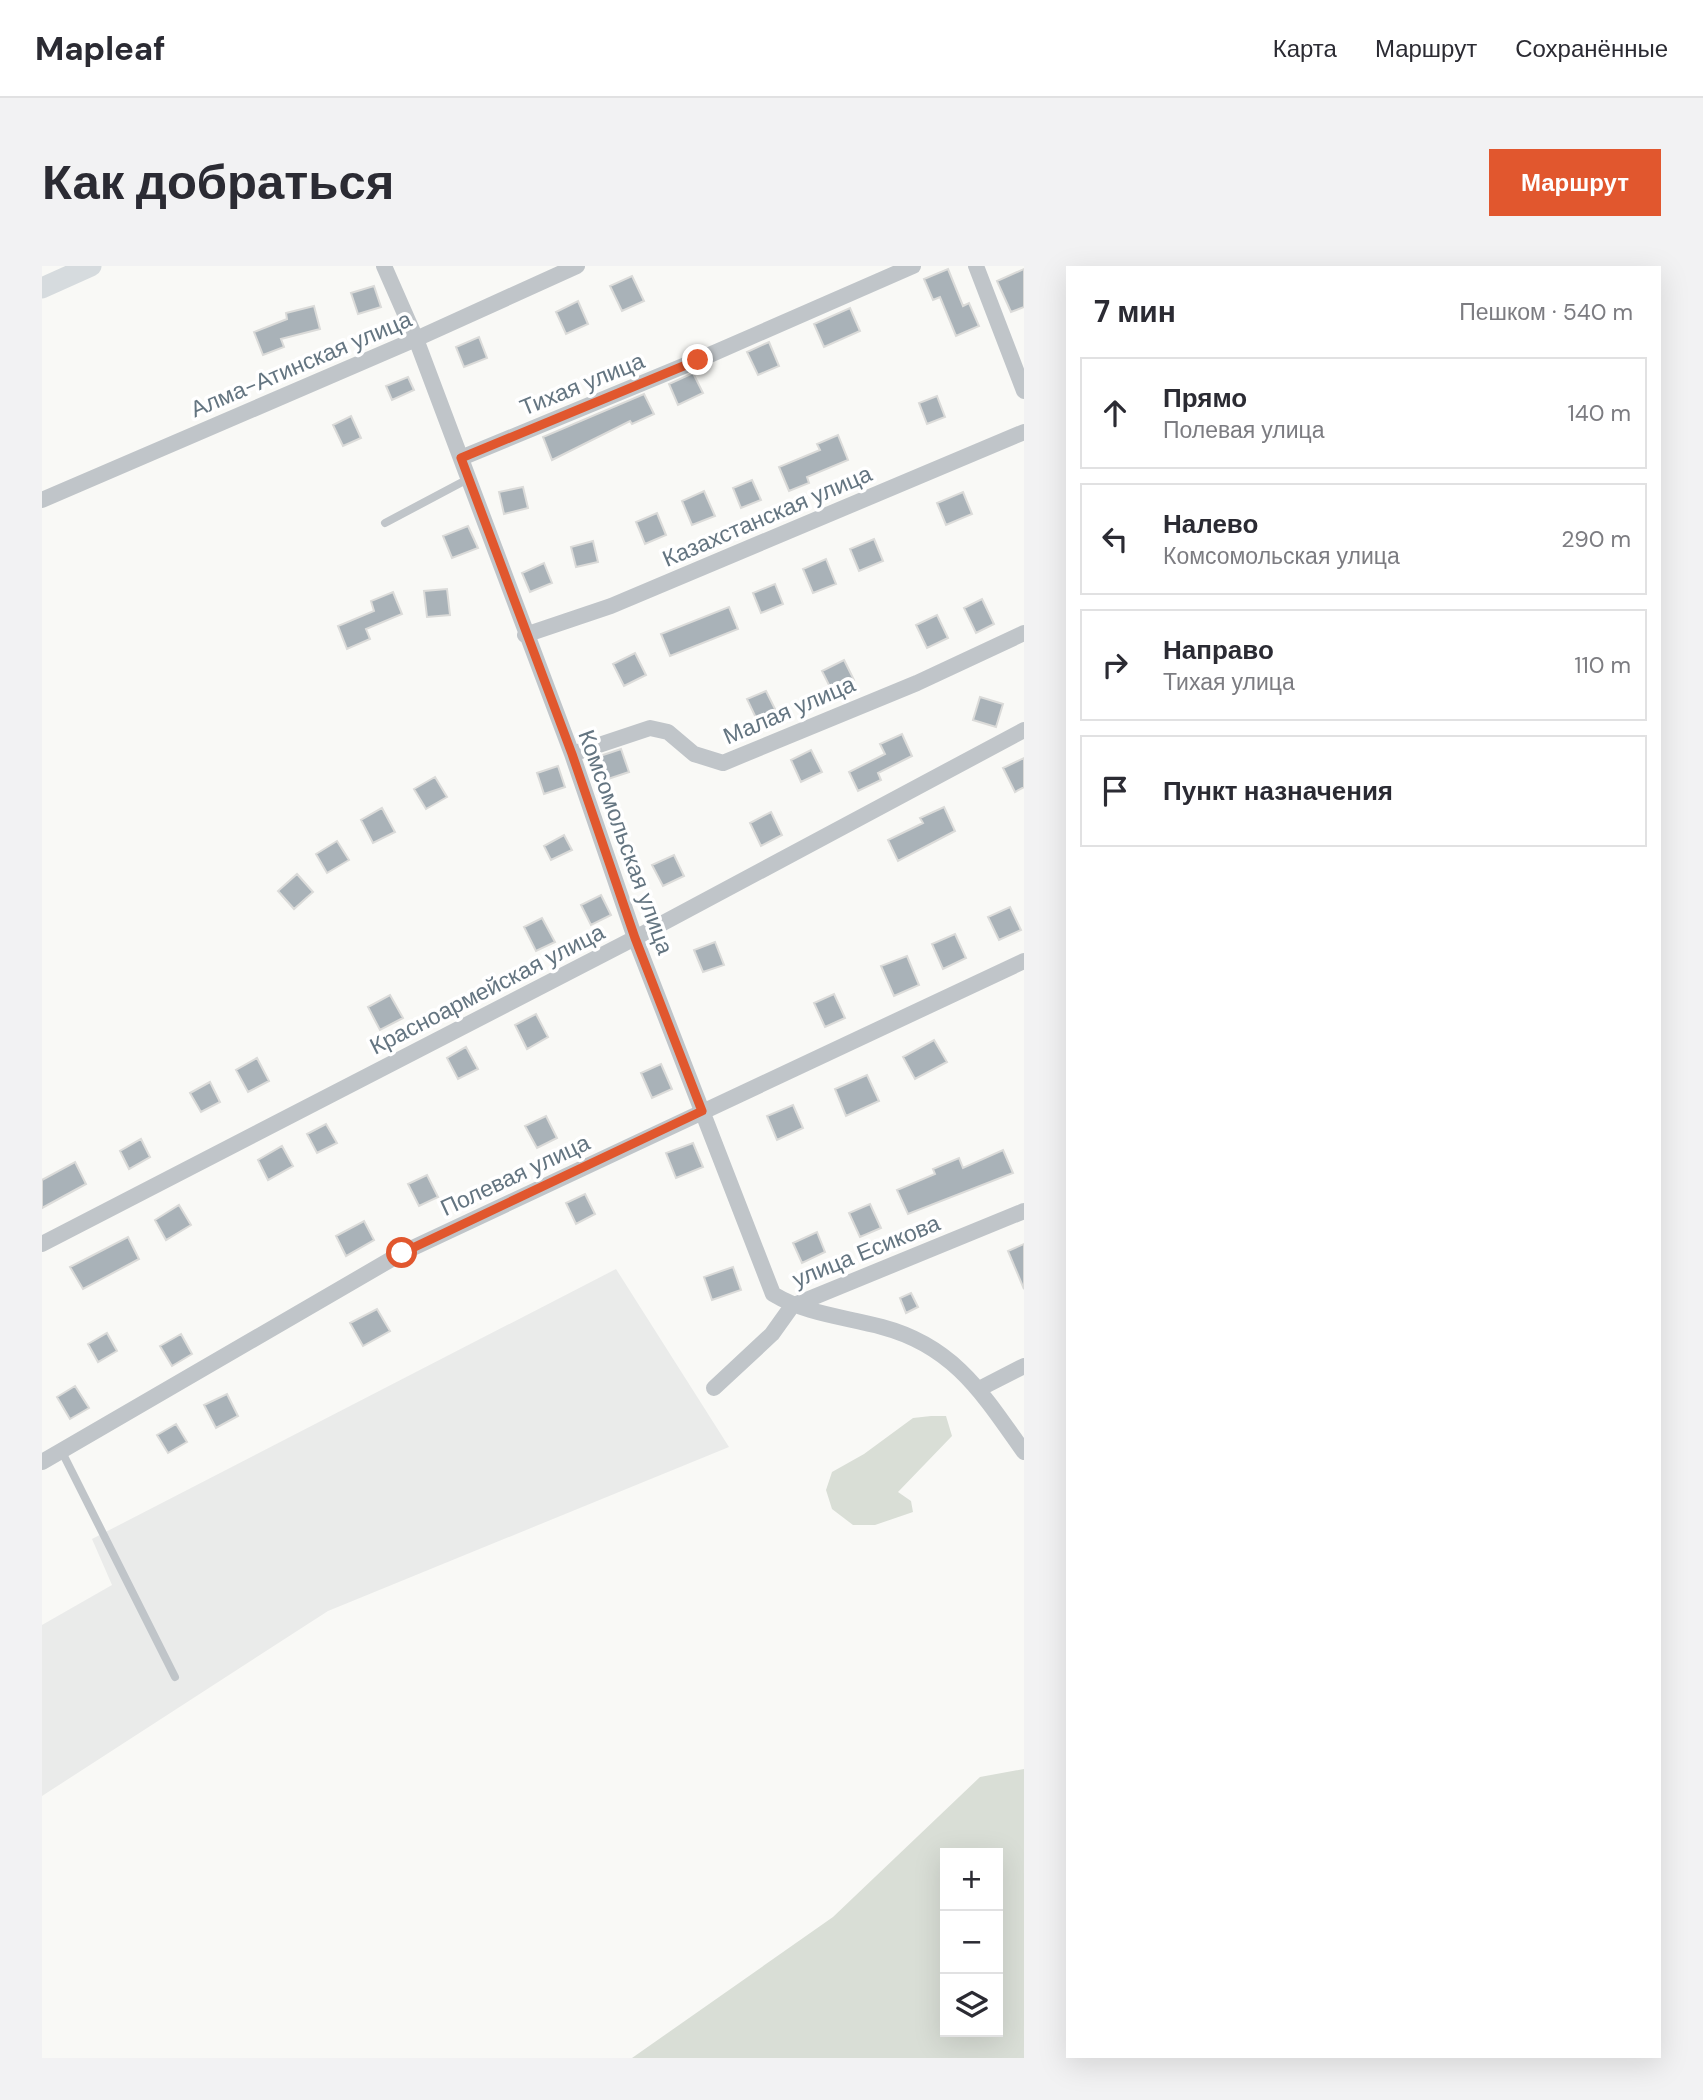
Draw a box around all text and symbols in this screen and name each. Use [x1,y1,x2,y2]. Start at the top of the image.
text: Mapleaf [35,27,165,70]
text: Карта [1273,33,1337,64]
text: Маршрут [1375,33,1477,64]
text: Сохранённые [1515,33,1668,64]
button: Маршрут [1489,149,1661,216]
text: Как добраться [42,150,394,214]
text: 7 мин [1094,292,1176,331]
text: Пешком · 540 m [1459,297,1633,327]
street label: Алма-Атинская улица [186,304,416,424]
route end [682,344,713,375]
street label: Тихая улица [515,345,649,423]
text: Прямо [1163,381,1247,415]
icon: ahead [1096,394,1134,432]
text: 140 m [1568,398,1631,428]
text: Полевая улица [1163,415,1325,445]
street label: Казахстанская улица [658,458,876,574]
text: Налево [1163,507,1258,541]
icon: left [1096,520,1134,558]
text: 290 m [1561,524,1631,554]
text: Комсомольская улица [1163,541,1400,571]
text: Направо [1163,633,1274,667]
icon: right [1096,646,1134,684]
text: 110 m [1574,650,1631,680]
text: Тихая улица [1163,667,1295,697]
street label: Малая улица [719,669,860,751]
street label: Комсомольская улица [571,726,681,959]
icon: arrive [1096,772,1134,810]
text: Пункт назначения [1163,774,1393,808]
street label: Красноармейская улица [365,917,610,1061]
street label: Полевая улица [435,1127,595,1223]
street label: улица Есикова [788,1208,944,1294]
route start [386,1237,417,1268]
map controls [940,1848,1003,2037]
button: + [940,1848,1003,1911]
button: − [940,1911,1003,1974]
button: layers [940,1974,1003,2037]

